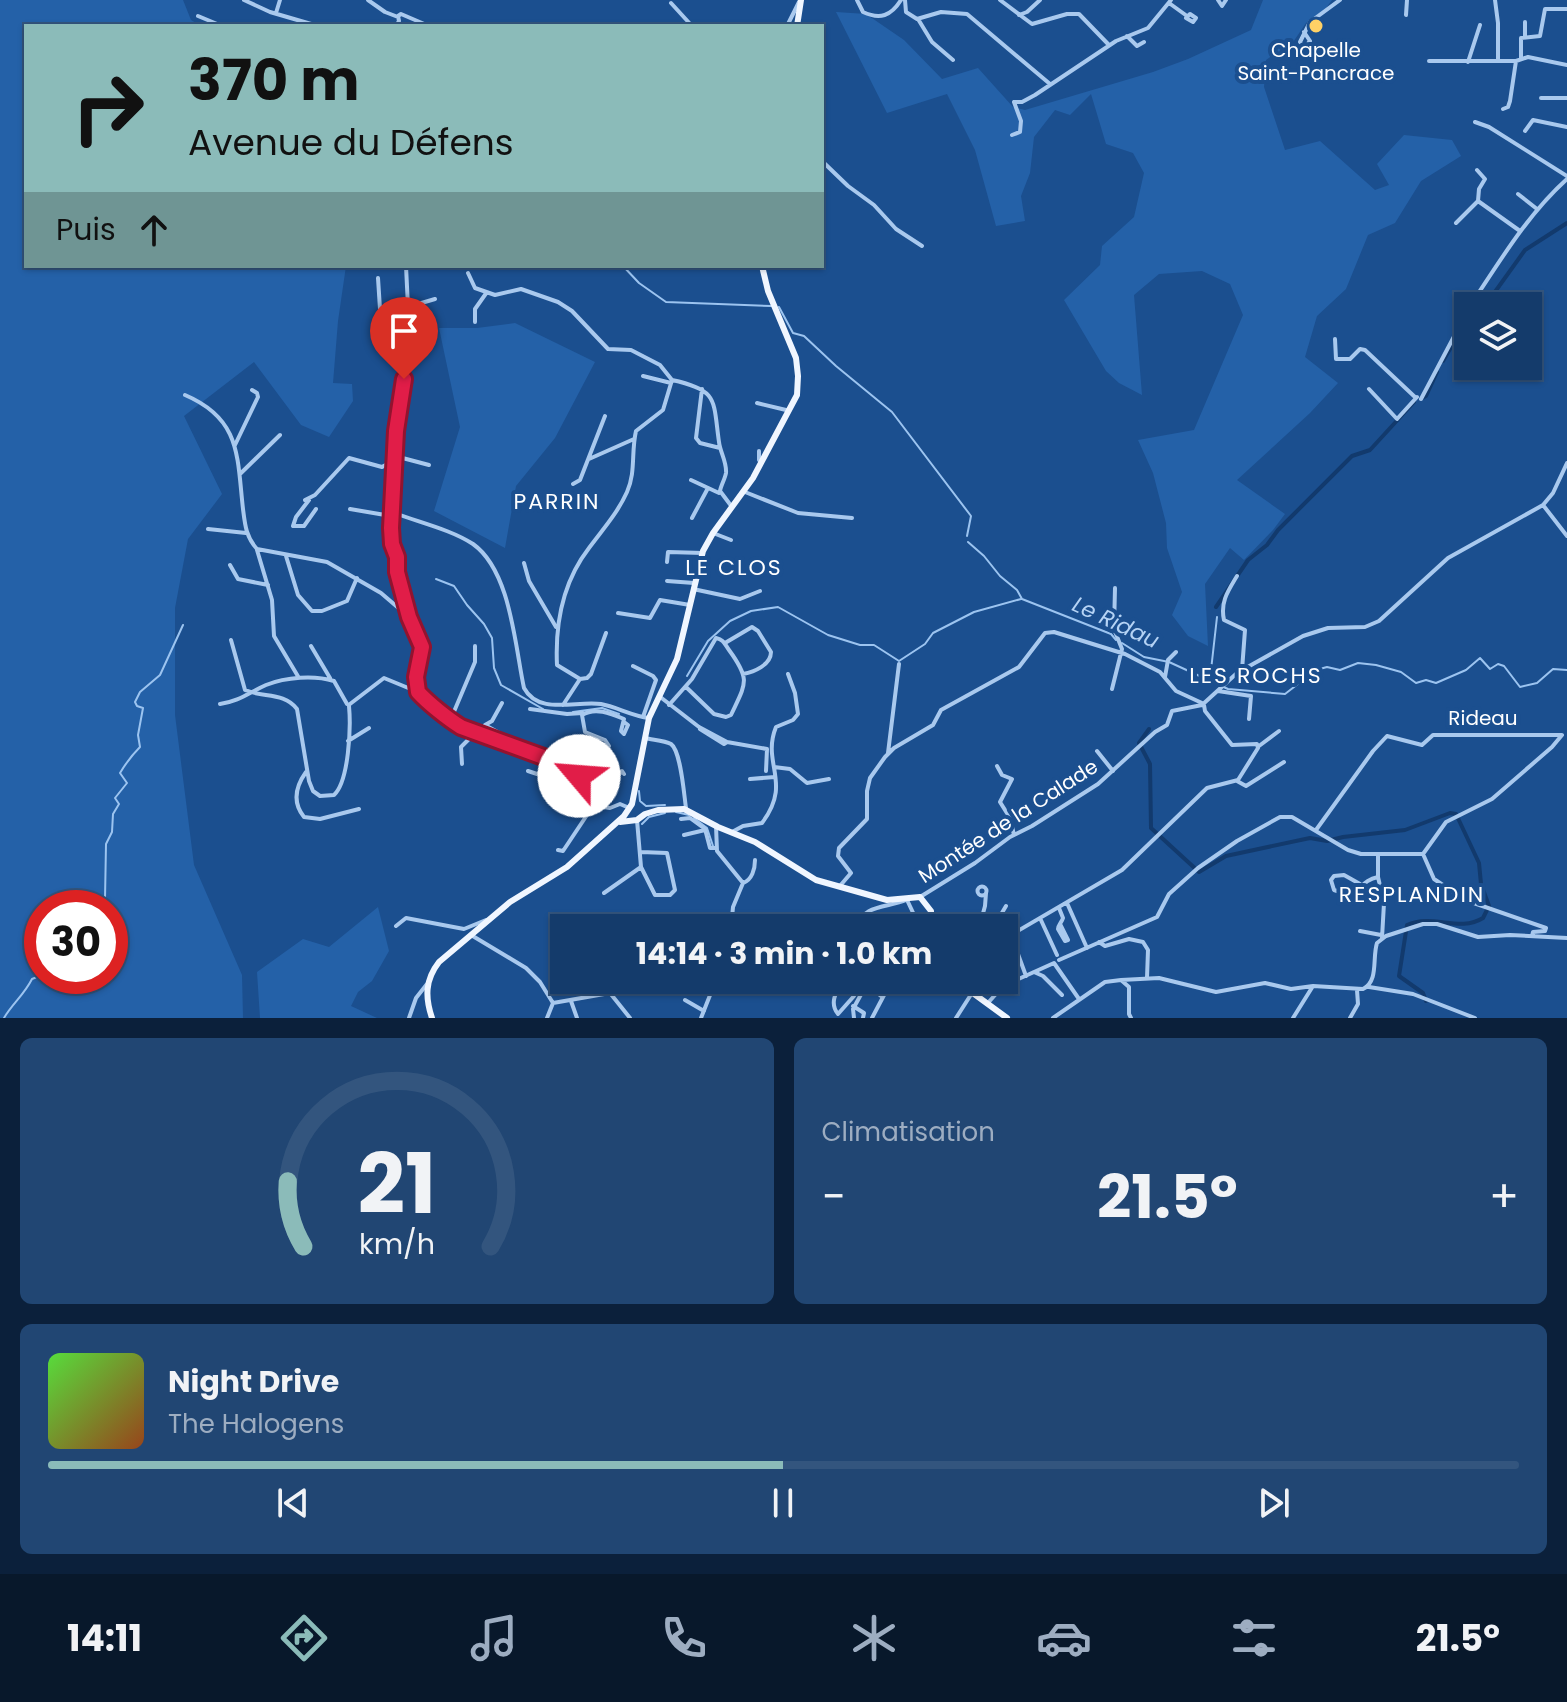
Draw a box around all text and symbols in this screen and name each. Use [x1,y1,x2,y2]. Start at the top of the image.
marker: Chapelle Saint-Pancrace [1307,17,1325,35]
place label: Chapelle Saint-Pancrace [1238,36,1394,87]
text: 370 m [188,41,360,120]
icon: right [56,56,160,160]
text: Avenue du Défens [188,117,514,168]
text: Puis [56,208,116,251]
icon: ahead [132,208,176,252]
map controls [1454,292,1542,380]
button: layers [1454,292,1542,380]
pin [370,297,438,379]
icon: arrive [382,309,426,353]
district label: PARRIN [513,486,601,517]
district label: LE CLOS [685,552,783,583]
water label: Le Ridau [1067,589,1164,656]
district label: LES ROCHS [1189,660,1323,691]
street label: Rideau [1448,704,1518,732]
position arrow [537,734,621,818]
street label: Montée de la Calade [913,752,1103,890]
district label: RESPLANDIN [1339,879,1485,910]
speed limit sign: 30 [24,890,128,994]
text: 14:14 · 3 min · 1.0 km [636,932,932,975]
text: Climatisation [822,1114,995,1150]
text: 21 [357,1126,436,1242]
text: 21.5° [1097,1155,1238,1239]
text: − [822,1166,846,1227]
text: + [1489,1166,1519,1227]
text: km/h [359,1224,435,1264]
text: Night Drive [168,1360,339,1403]
text: The Halogens [168,1406,344,1442]
icon: previous [271,1481,315,1525]
icon: pause [761,1481,805,1525]
icon: next [1252,1481,1296,1525]
icon: directions [276,1610,332,1666]
icon: music [466,1610,522,1666]
icon: phone [656,1610,712,1666]
icon: climate [846,1610,902,1666]
icon: car [1036,1610,1092,1666]
icon: filters [1226,1610,1282,1666]
text: 14:11 [67,1613,142,1664]
text: 21.5° [1416,1613,1500,1664]

